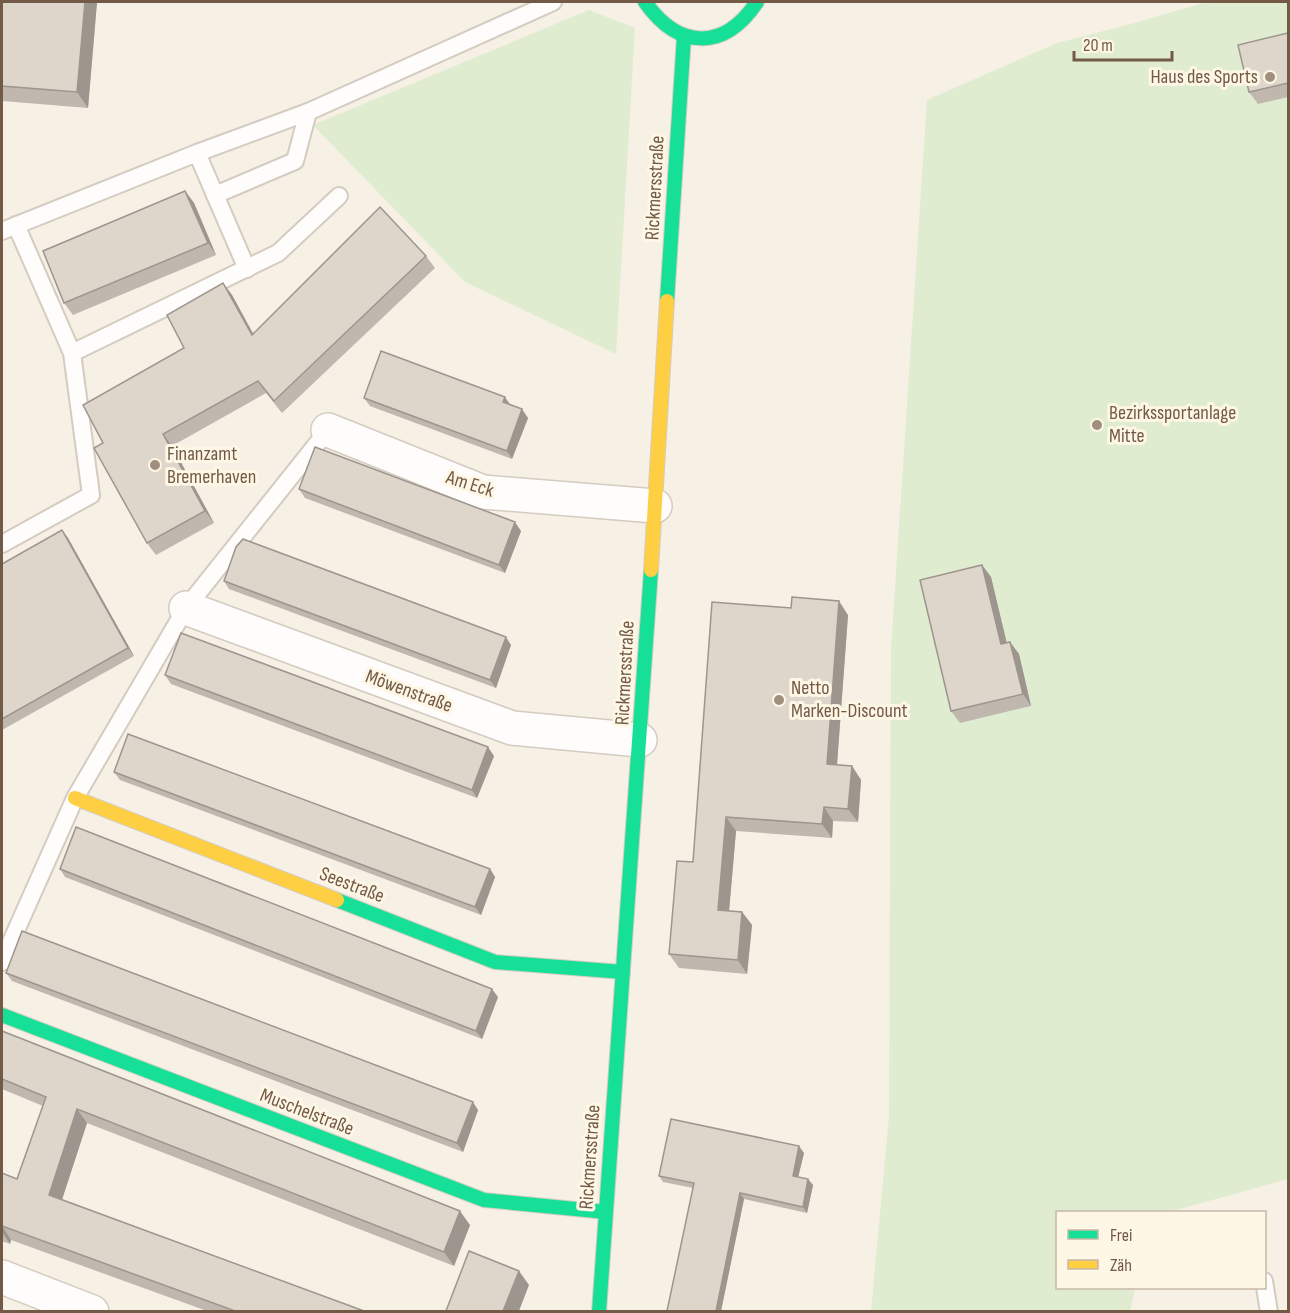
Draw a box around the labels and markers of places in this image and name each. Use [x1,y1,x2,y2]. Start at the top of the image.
place label: Haus des Sports [1150,65,1258,89]
marker: Haus des Sports [1263,70,1277,84]
place label: Bezirkssportanlage Mitte [1109,401,1236,448]
marker: Bezirkssportanlage Mitte [1090,418,1104,432]
place label: Finanzamt Bremerhaven [167,442,256,489]
marker: Finanzamt Bremerhaven [148,458,162,472]
place label: Netto Marken-Discount [791,676,908,723]
marker: Netto Marken-Discount [772,693,786,707]

